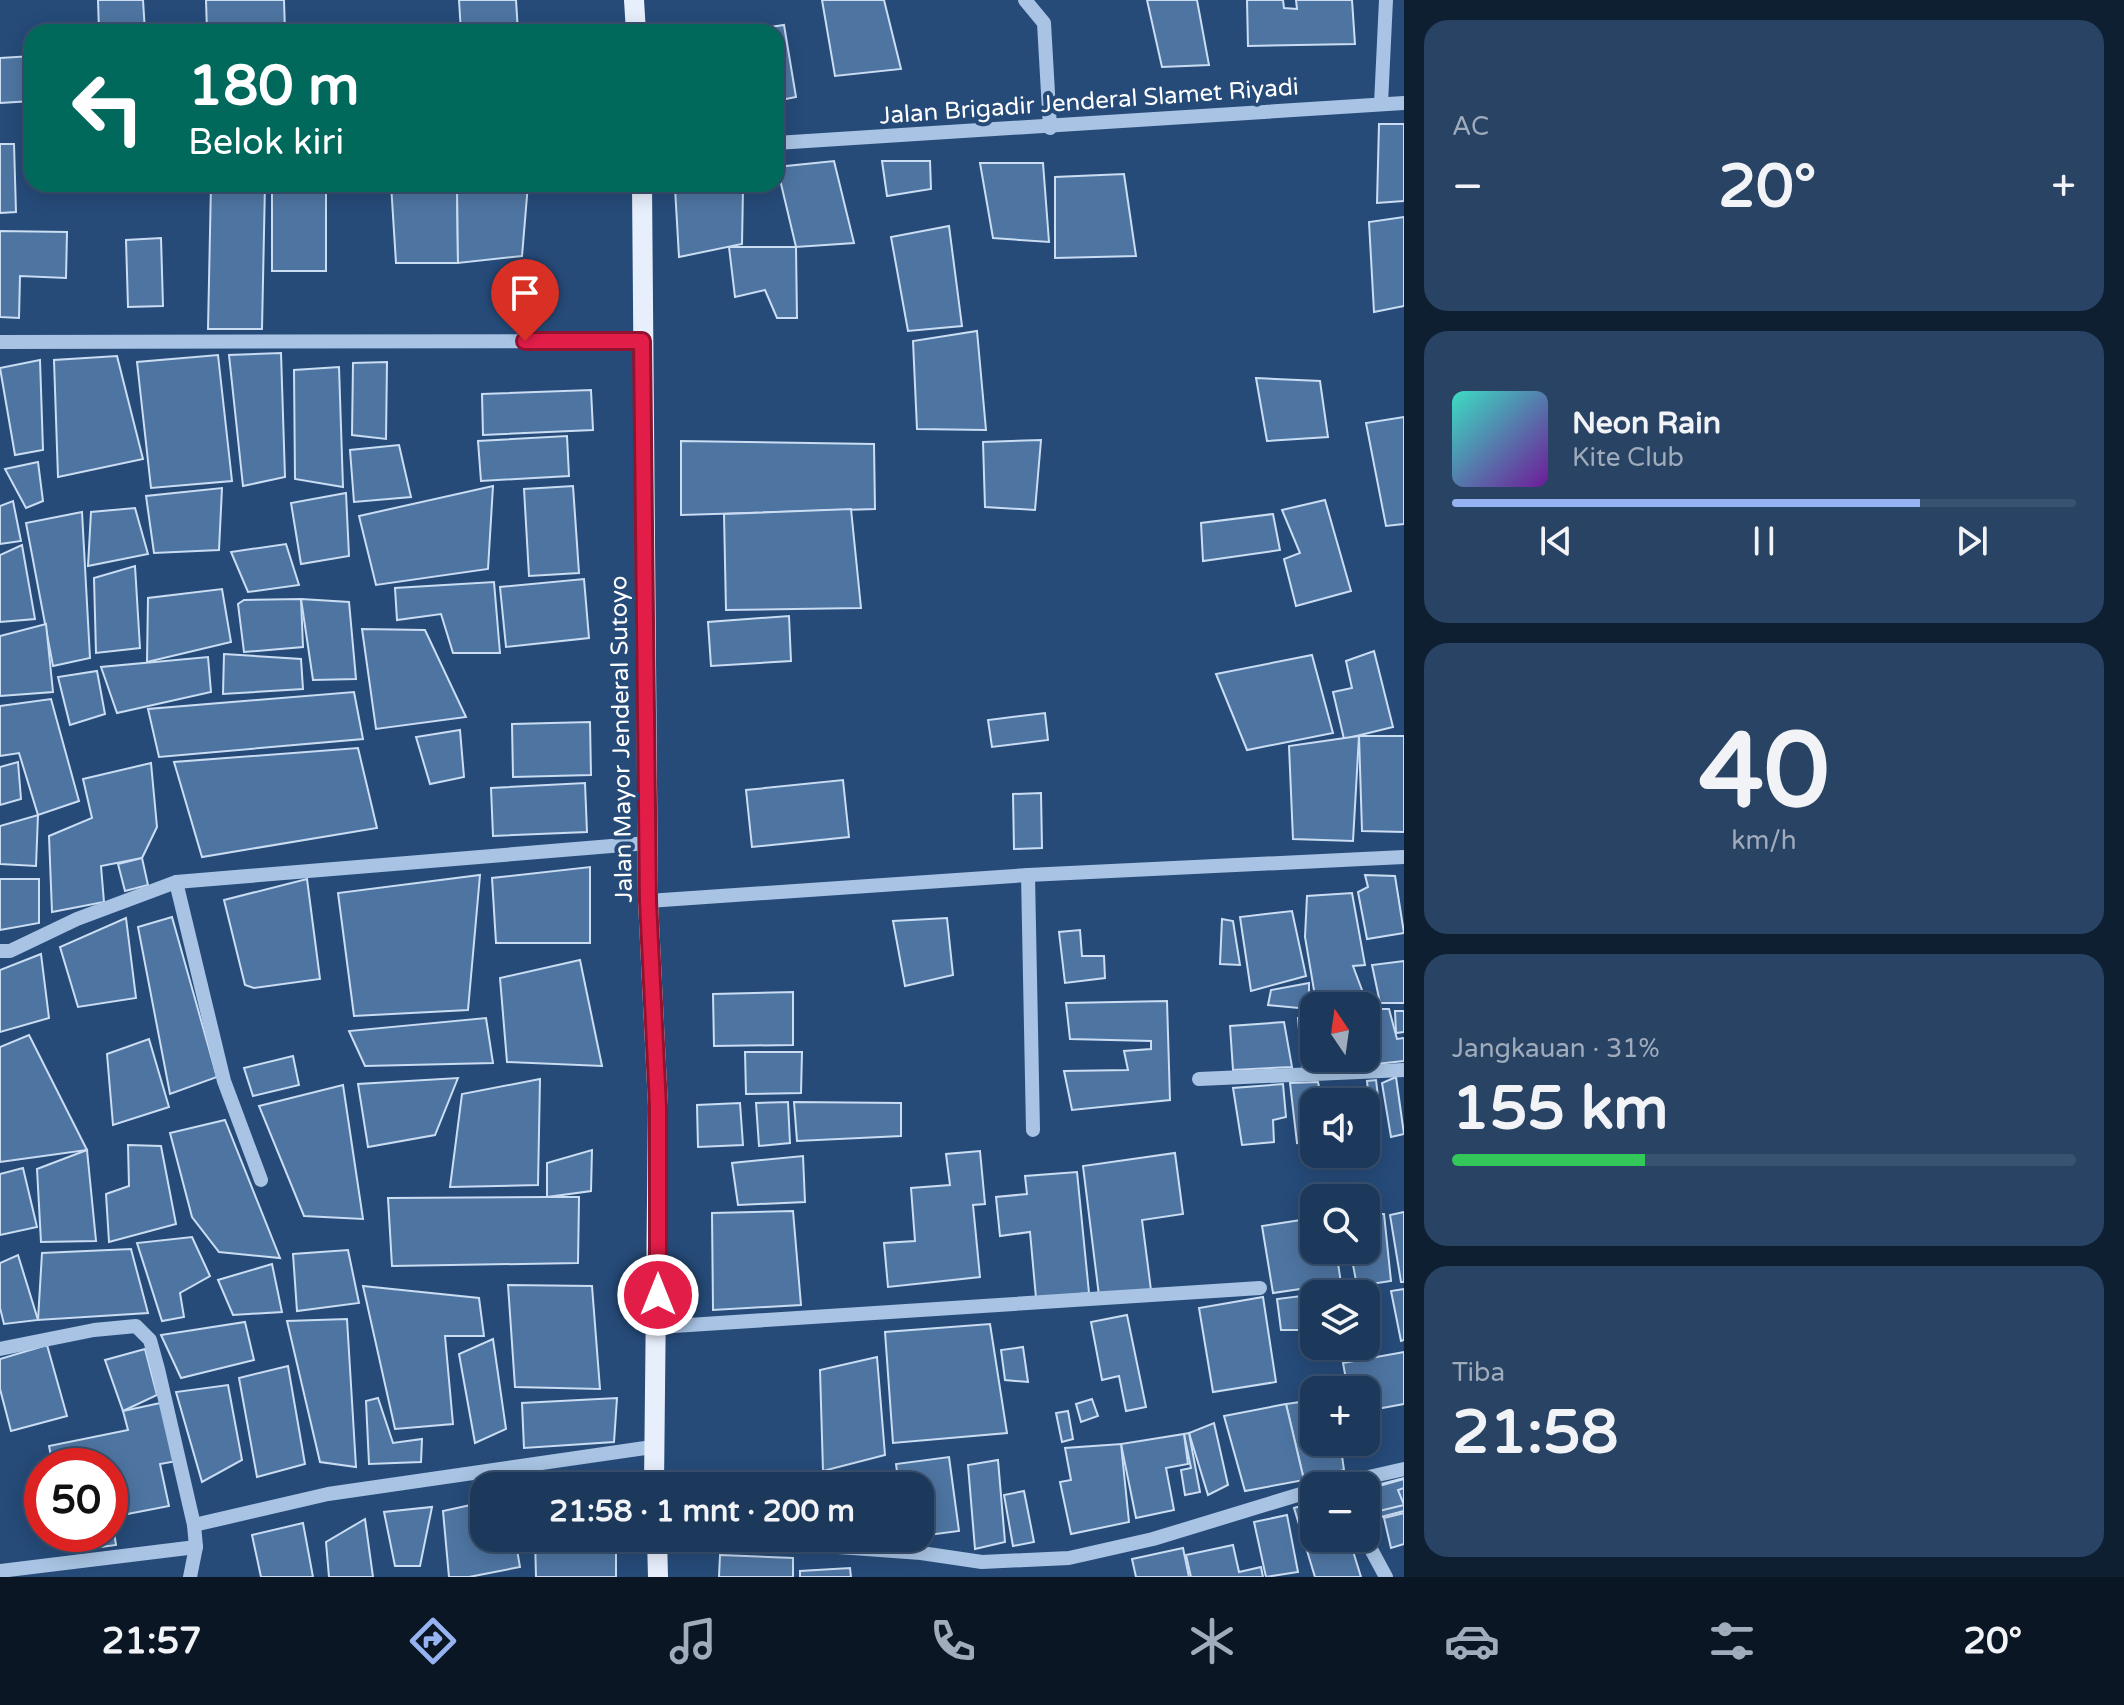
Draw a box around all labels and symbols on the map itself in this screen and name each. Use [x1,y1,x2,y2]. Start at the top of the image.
street label: Jalan Brigadir Jenderal Slamet Riyadi [878,72,1300,131]
pin [491,259,559,341]
street label: Jalan Mayor Jenderal Sutoyo [604,575,639,903]
north arrow [1300,992,1380,1072]
position arrow [616,1253,700,1337]
speed limit sign: 50 [24,1448,128,1552]

